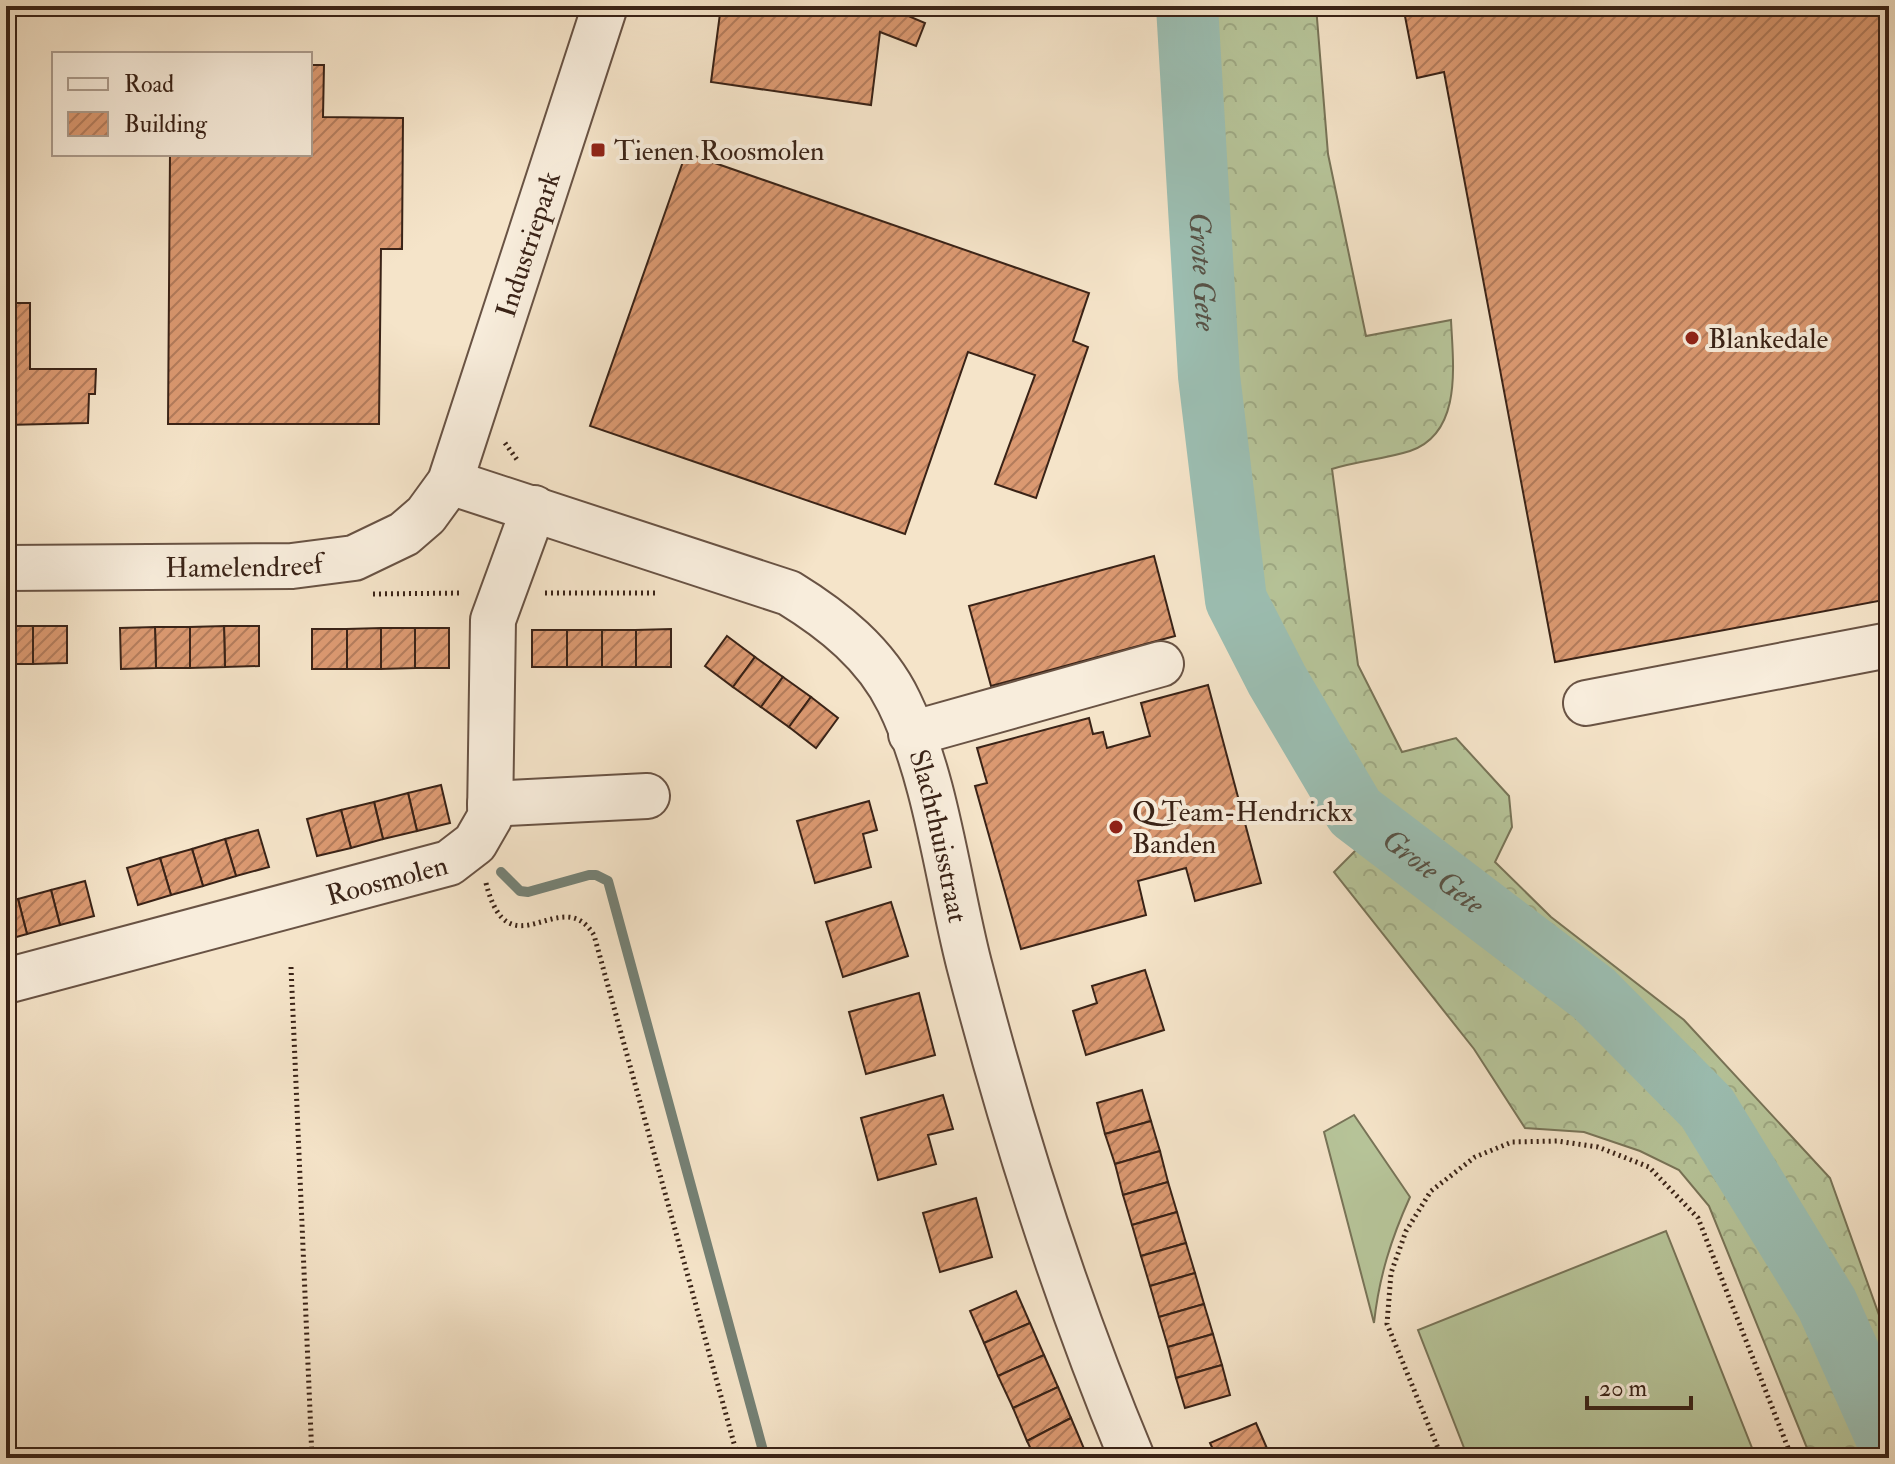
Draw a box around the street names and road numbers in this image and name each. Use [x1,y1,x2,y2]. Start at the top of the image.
street label: Industriepark [489,167,569,322]
street label: Hamelendreef [165,546,329,586]
street label: Slachthuisstraat [900,745,975,926]
street label: Roosmolen [322,848,452,914]

